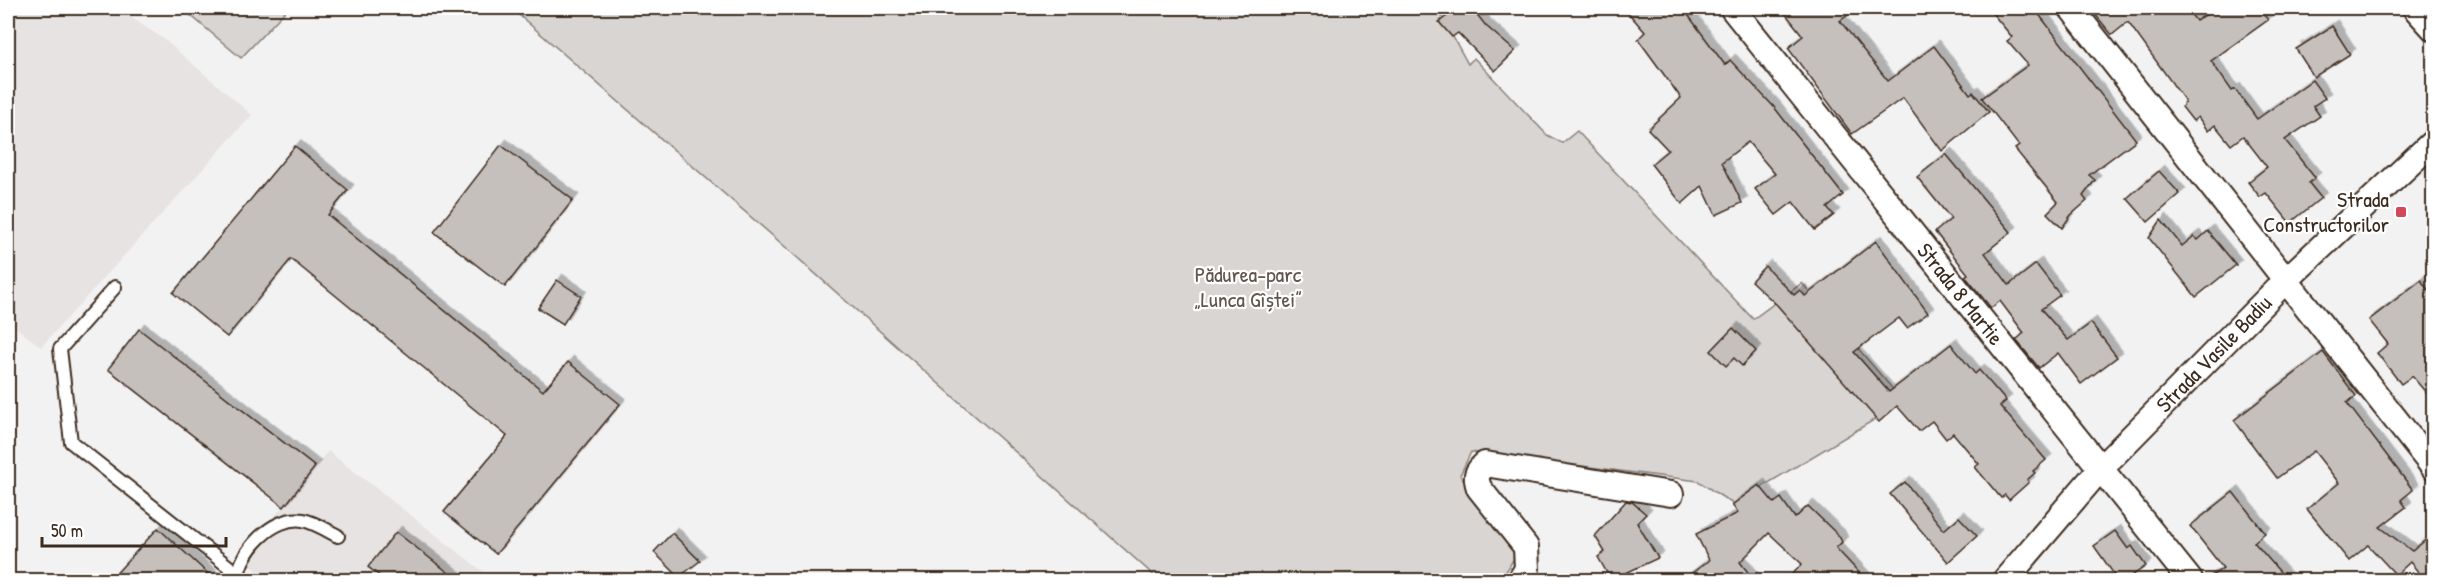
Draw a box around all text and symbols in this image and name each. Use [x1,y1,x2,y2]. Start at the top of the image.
place label: Strada Constructorilor [2263,184,2390,239]
marker: Strada Constructorilor [2394,205,2408,219]
street label: Strada 8 Martie [1911,236,2011,351]
park label: Pădurea-parc „Lunca Gîștei” [1194,259,1302,314]
street label: Strada Vasile Badiu [2149,288,2278,419]
scale bar [42,510,226,548]
text: 50 m [51,518,83,543]

